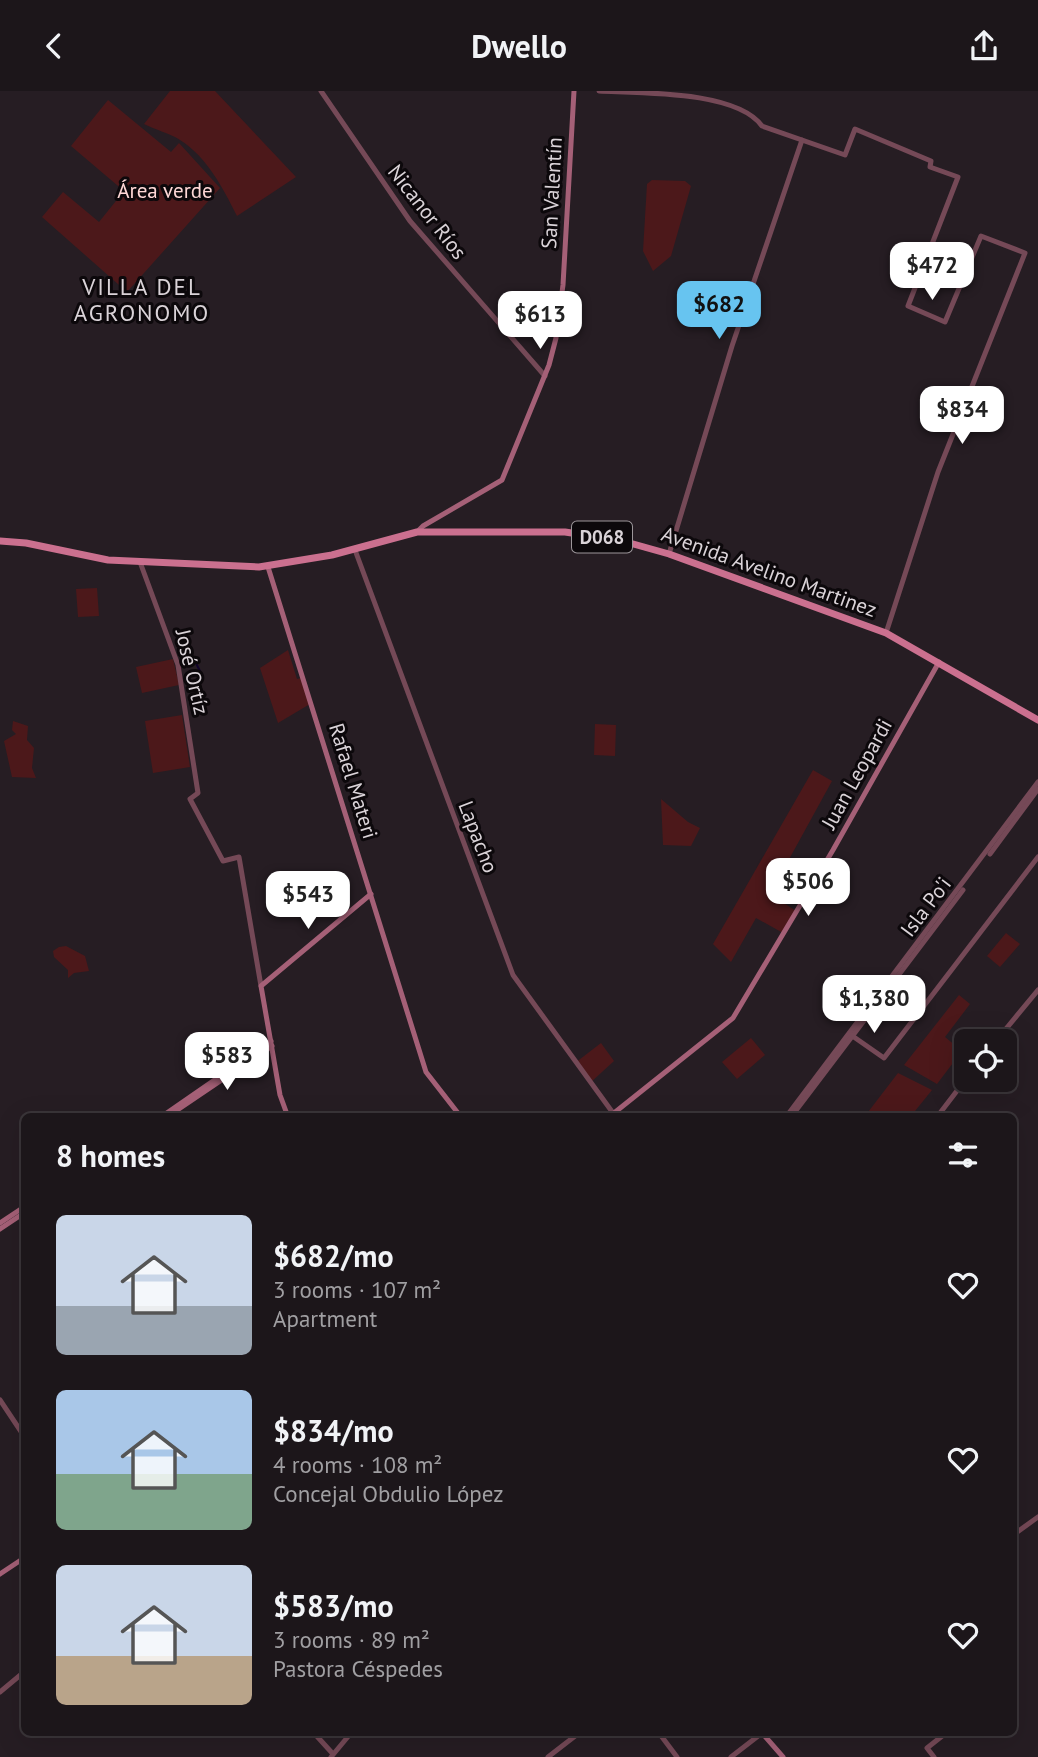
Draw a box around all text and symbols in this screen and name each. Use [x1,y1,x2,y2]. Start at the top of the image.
text: Dwello [471,25,567,67]
icon: back [35,27,73,65]
icon: share [965,27,1003,65]
street label: San Valentín [535,136,568,250]
street label: Nicanor Ríos [382,159,473,265]
park label: Área verde [117,177,213,204]
pin: $472 [891,243,973,302]
text: $472 [906,250,958,279]
district label: VILLA DEL AGRONOMO [74,272,210,327]
pin: $682 [678,281,760,341]
text: $682 [693,289,745,318]
pin: $613 [499,292,581,351]
text: $613 [514,299,566,328]
pin: $834 [921,387,1003,446]
text: $834 [936,394,988,423]
street label: Avenida Avelino Martinez [658,520,880,623]
road number: D068 [572,521,632,553]
street label: José Ortíz [169,626,215,717]
street label: Juan Leopardi [815,714,898,835]
street label: Rafael Materi [323,720,384,842]
street label: Lapacho [452,797,504,877]
pin: $506 [767,859,849,918]
text: $506 [782,866,834,895]
pin: $543 [267,871,349,931]
street label: Isla Po'i [894,871,957,942]
text: $543 [282,879,334,908]
pin: $1,380 [817,975,931,1035]
text: $1,380 [838,983,910,1012]
map controls [954,1029,1017,1092]
button: locate [954,1029,1017,1092]
pin: $583 [186,1033,268,1092]
text: $583 [201,1040,253,1069]
text: 8 homes [56,1136,165,1175]
icon: filters [944,1136,982,1174]
text: $682/mo [273,1236,394,1275]
icon: home [112,1243,196,1327]
icon: heart [944,1266,982,1304]
text: 3 rooms · 107 m² [273,1275,441,1304]
text: Apartment [273,1304,377,1333]
text: $834/mo [273,1411,394,1450]
icon: home [112,1418,196,1502]
icon: heart [944,1441,982,1479]
text: 4 rooms · 108 m² [273,1450,442,1479]
text: Concejal Obdulio López [273,1479,503,1508]
text: $583/mo [273,1586,394,1625]
icon: home [112,1593,196,1677]
icon: heart [944,1616,982,1654]
text: 3 rooms · 89 m² [273,1625,430,1654]
text: Pastora Céspedes [273,1654,443,1683]

